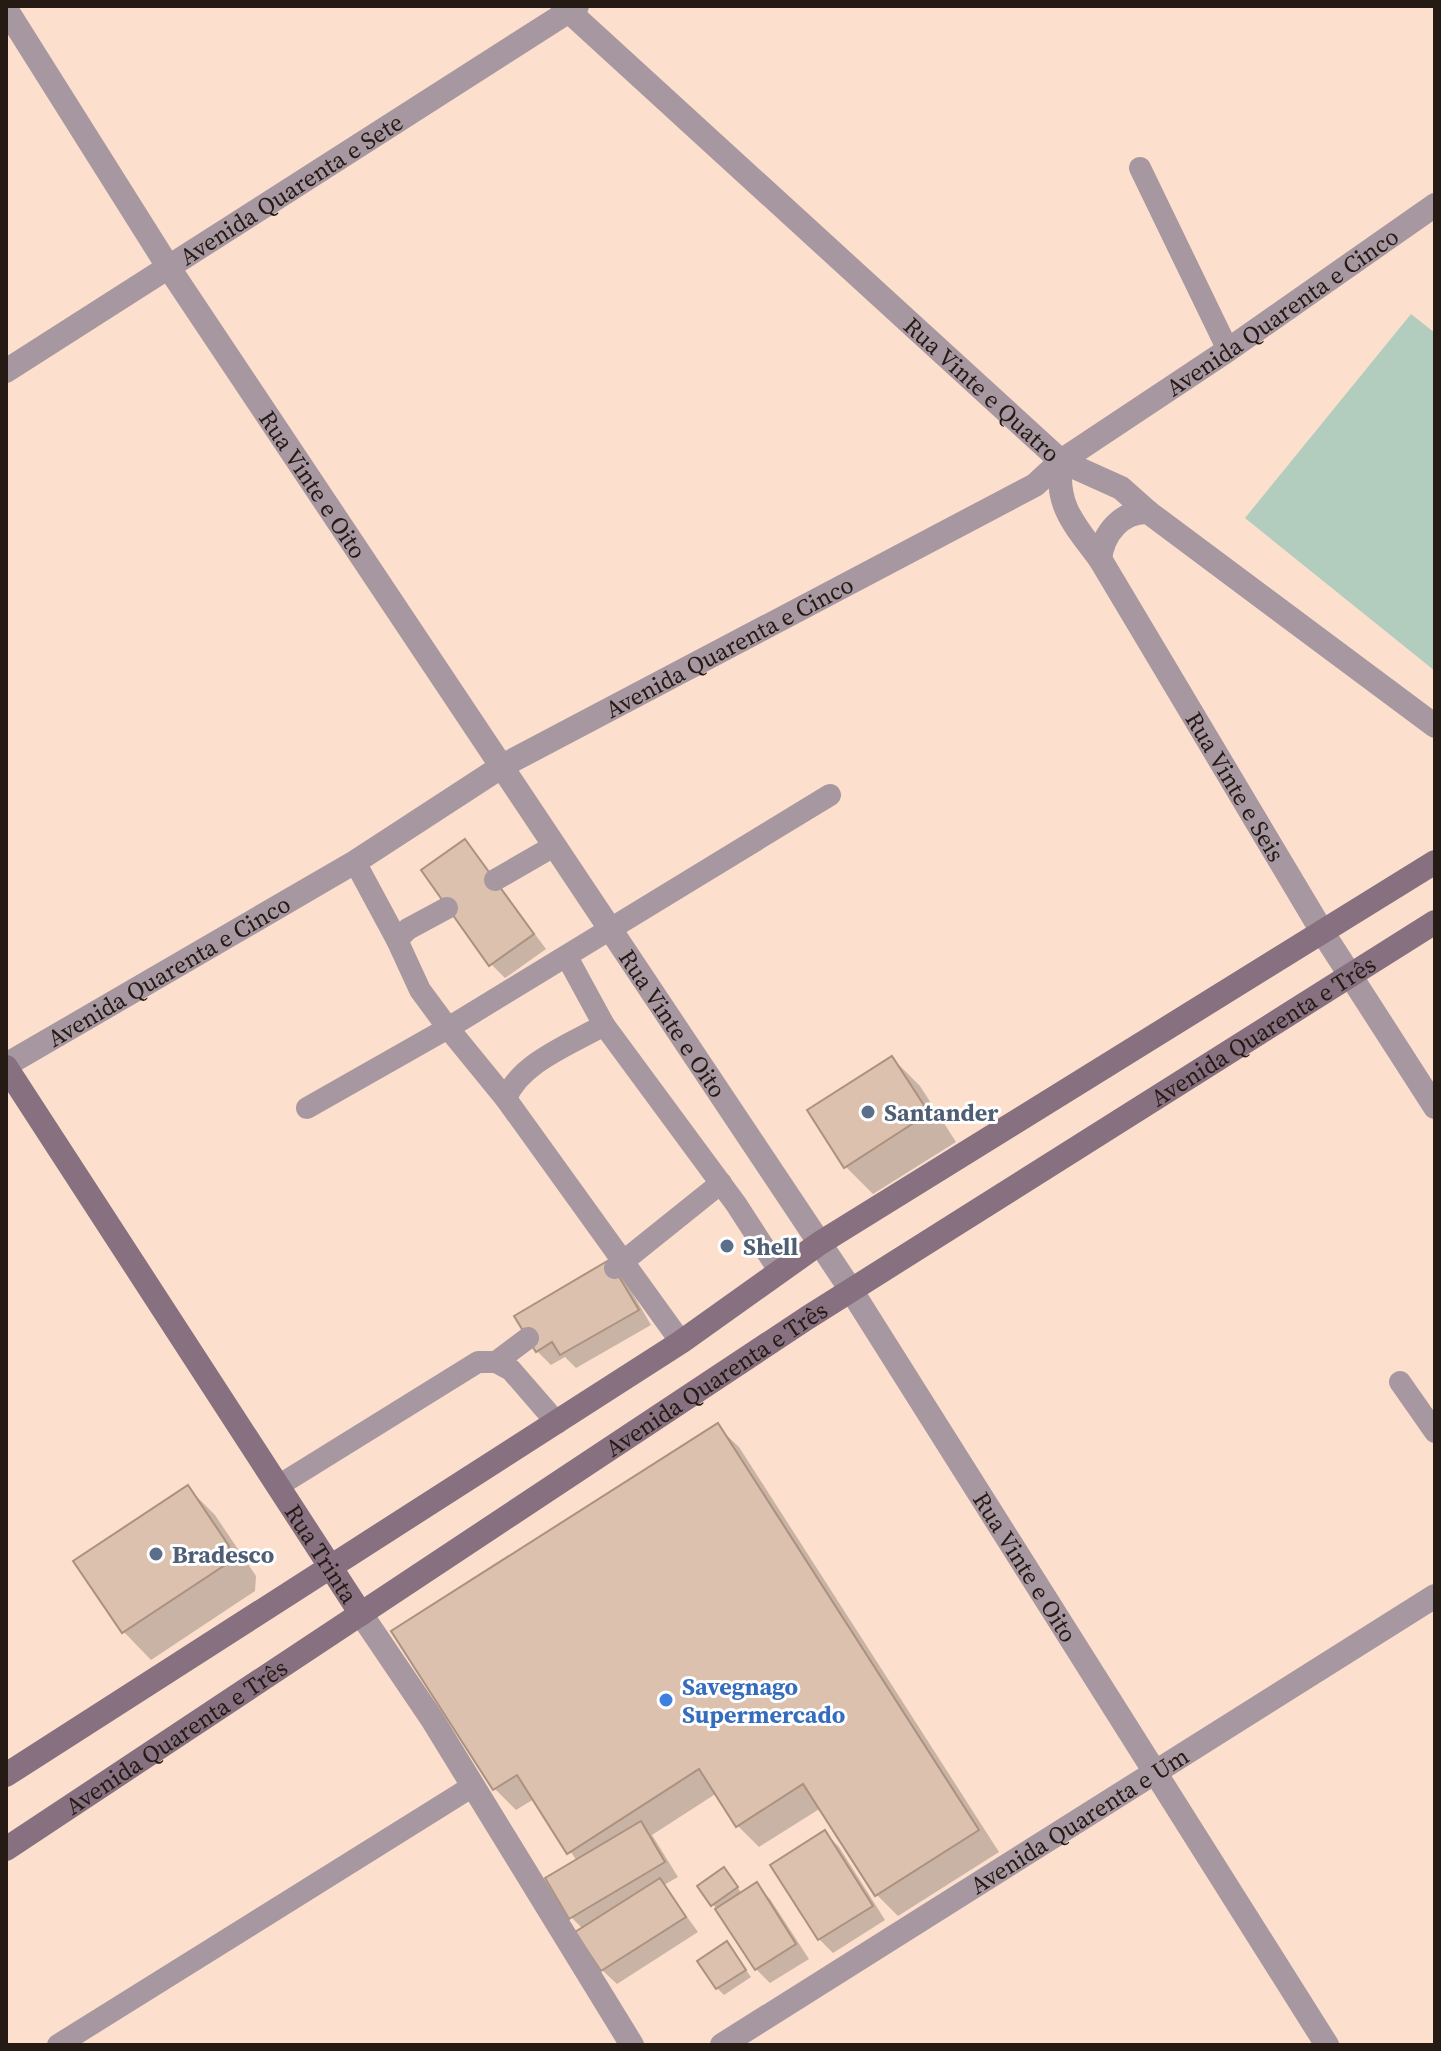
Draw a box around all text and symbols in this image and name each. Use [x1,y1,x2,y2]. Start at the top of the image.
street label: Avenida Quarenta e Sete [173,105,409,273]
street label: Avenida Quarenta e Cinco [1159,219,1405,404]
street label: Rua Vinte e Quatro [897,309,1068,469]
street label: Rua Vinte e Oito [252,403,375,565]
street label: Avenida Quarenta e Cinco [599,567,859,725]
street label: Rua Vinte e Seis [1178,705,1293,867]
street label: Avenida Quarenta e Cinco [41,887,296,1054]
street label: Rua Vinte e Oito [611,942,735,1104]
street label: Avenida Quarenta e Três [1144,947,1382,1114]
place label: Santander [884,1096,999,1129]
marker: Santander [859,1103,877,1121]
place label: Shell [743,1230,799,1263]
marker: Shell [718,1237,736,1255]
street label: Avenida Quarenta e Três [599,1293,834,1464]
street label: Rua Vinte e Oito [966,1485,1085,1648]
street label: Rua Trinta [277,1497,367,1610]
place label: Bradesco [172,1538,274,1571]
marker: Bradesco [147,1545,165,1563]
street label: Avenida Quarenta e Três [58,1651,294,1822]
place label: Savegnago Supermercado [682,1670,845,1731]
marker: Savegnago Supermercado [657,1691,675,1709]
street label: Avenida Quarenta e Um [963,1739,1195,1901]

